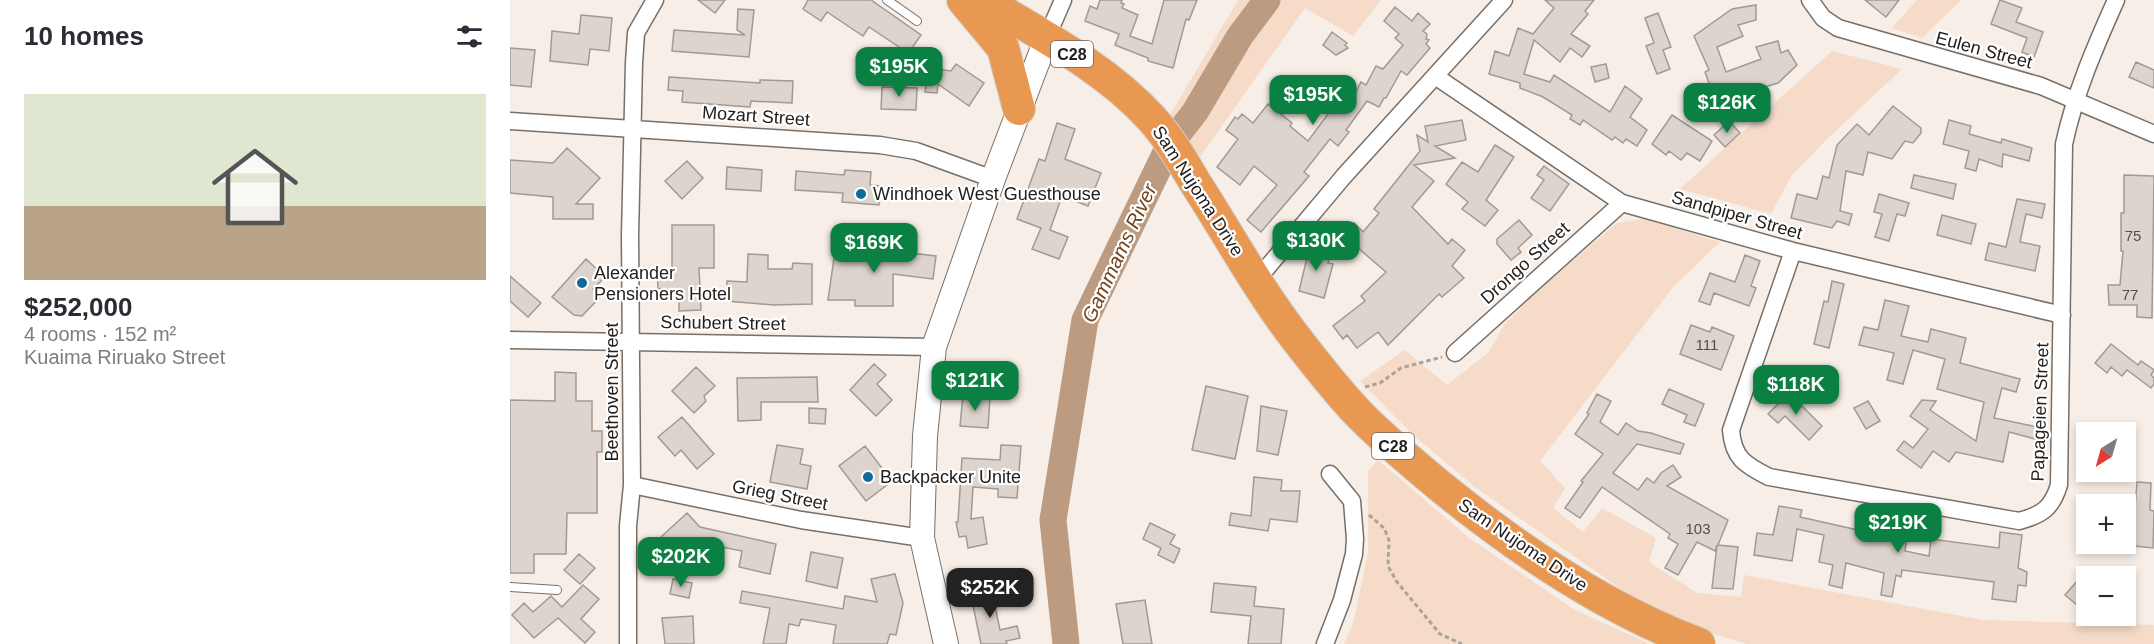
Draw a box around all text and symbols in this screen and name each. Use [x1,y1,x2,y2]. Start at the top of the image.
icon: filters [453,20,486,53]
text: 10 homes [24,21,144,51]
street label: Eulen Street [1934,28,2034,72]
road number: C28 [1051,41,1093,67]
pin: $195K [857,47,941,98]
text: $195K [870,55,928,77]
pin: $195K [1271,75,1355,126]
text: $195K [1284,83,1342,105]
pin: $126K [1685,83,1769,134]
text: $126K [1698,91,1756,113]
street label: Mozart Street [701,102,811,130]
street label: Sam Nujoma Drive [1148,122,1248,260]
icon: home [201,133,309,241]
water label: Gammams River [1077,179,1161,326]
place label: Windhoek West Guesthouse [873,184,1101,204]
marker: Windhoek West Guesthouse [854,187,868,201]
street label: Sandpiper Street [1669,187,1805,243]
street label: Drongo Street [1477,218,1573,308]
pin: $130K [1274,221,1358,272]
pin: $169K [832,223,916,274]
house number: 75 [2125,227,2141,244]
text: $130K [1287,229,1345,251]
text: $169K [845,231,903,253]
place label: Alexander Pensioners Hotel [594,263,731,304]
marker: Alexander Pensioners Hotel [575,276,589,290]
house number: 77 [2122,286,2138,303]
text: $252,000 [24,292,132,322]
street label: Schubert Street [660,312,786,334]
street label: Beethoven Street [602,322,622,462]
text: 4 rooms · 152 m² [24,323,176,345]
house number: 111 [1696,336,1718,353]
street label: Papageien Street [2028,342,2052,482]
text: Kuaima Riruako Street [24,346,225,368]
pin: $121K [933,361,1017,412]
pin: $118K [1754,365,1838,416]
text: $121K [946,369,1004,391]
text: $118K [1767,373,1825,395]
north arrow [2076,422,2136,482]
map controls [2076,422,2136,626]
road number: C28 [1372,433,1414,459]
place label: Backpacker Unite [880,467,1021,487]
marker: Backpacker Unite [861,470,875,484]
street label: Grieg Street [730,476,830,514]
street label: Sam Nujoma Drive [1455,494,1591,596]
button: + [2076,494,2136,554]
pin: $219K [1856,503,1940,554]
text: $219K [1869,511,1927,533]
house number: 103 [1685,520,1711,537]
pin: $202K [639,537,723,588]
text: $202K [652,545,710,567]
button: − [2076,566,2136,626]
pin: $252K [948,568,1032,619]
text: $252K [961,576,1019,598]

